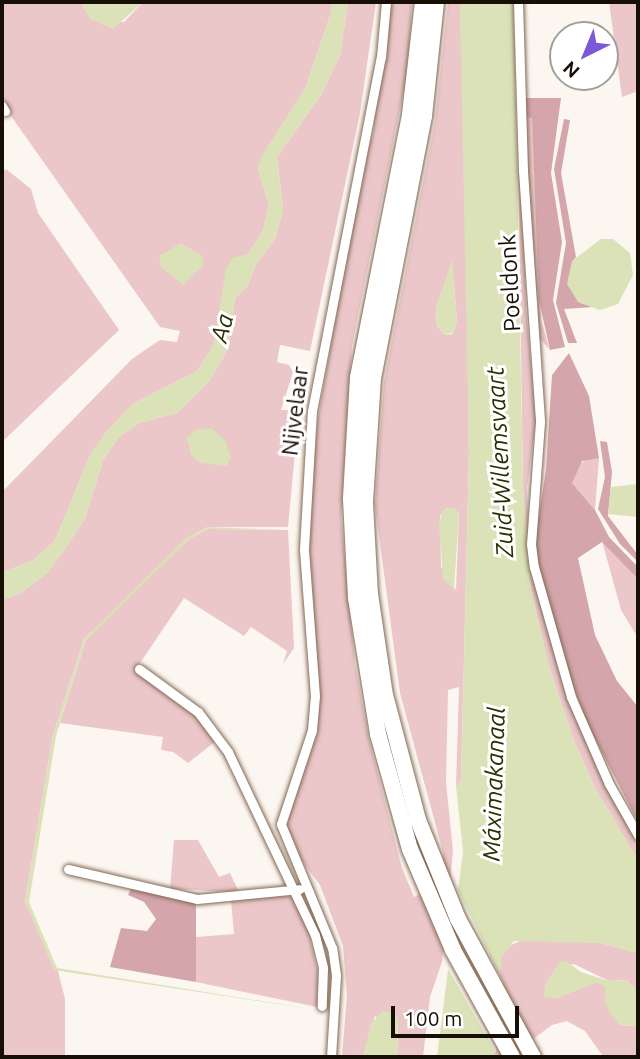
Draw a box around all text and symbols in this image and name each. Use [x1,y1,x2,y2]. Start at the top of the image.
north arrow [549,21,619,91]
text: N [558,57,584,83]
street label: Poeldonk [494,234,526,332]
water label: Aa [204,311,240,345]
street label: Nijvelaar [276,365,314,457]
water label: Zuid-Willemsvaart [481,366,519,558]
water label: Máximakanaal [477,706,511,862]
scale bar [395,992,523,1036]
text: 100 m [404,1006,462,1030]

